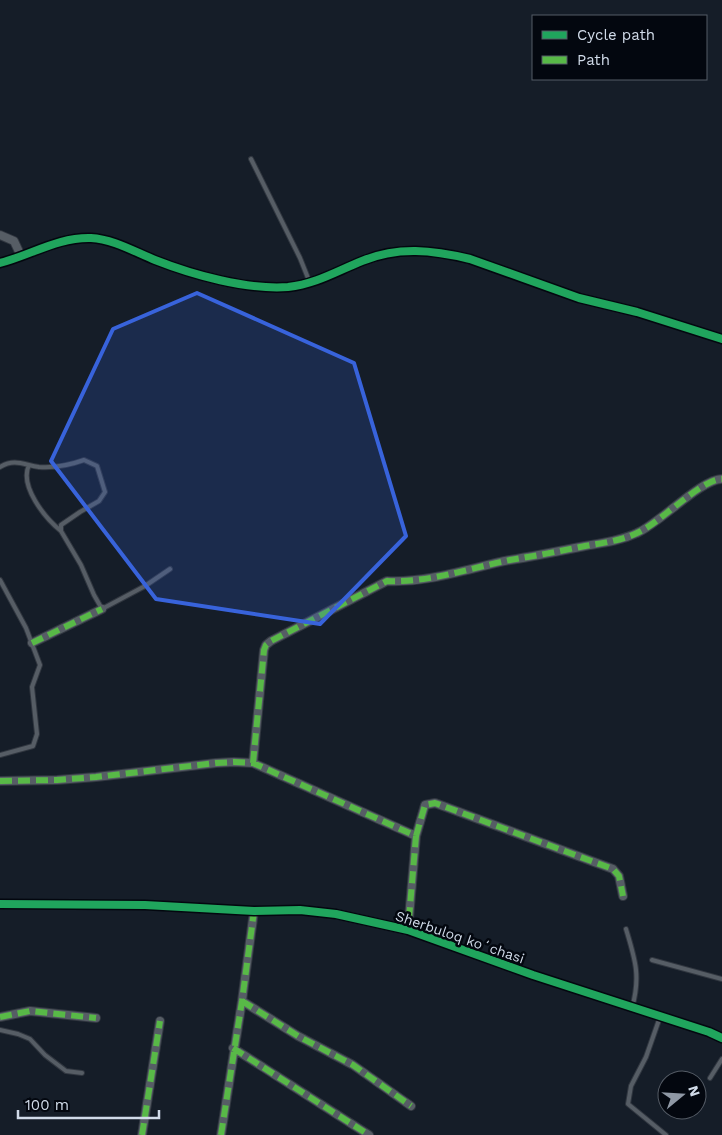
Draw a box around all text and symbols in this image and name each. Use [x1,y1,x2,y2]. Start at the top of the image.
legend [532,15,707,80]
text: Cycle path [577,26,655,44]
text: Path [577,51,610,69]
street label: Sherbuloq koʻchasi [394,907,526,967]
north arrow [657,1070,707,1120]
text: N [685,1084,704,1098]
scale bar [18,1088,159,1120]
text: 100 m [25,1096,69,1114]

